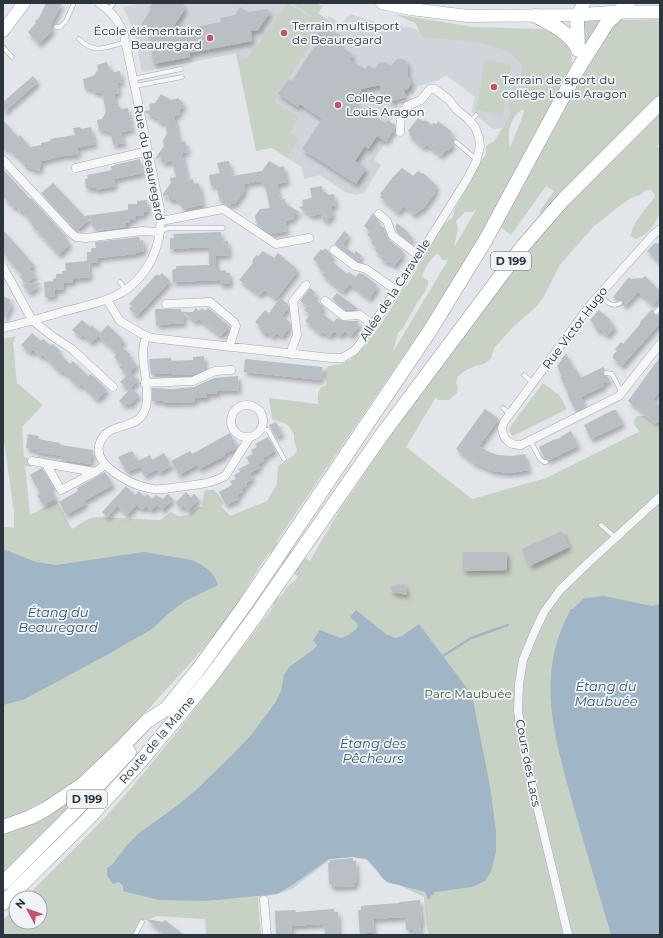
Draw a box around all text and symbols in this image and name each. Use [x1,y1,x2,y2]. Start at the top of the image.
place label: Terrain multisport de Beauregard [292,18,400,47]
place label: École élémentaire Beauregard [94,23,202,52]
marker: Terrain multisport de Beauregard [279,28,289,38]
marker: École élémentaire Beauregard [205,33,215,43]
place label: Terrain de sport du collège Louis Aragon [502,72,627,101]
marker: Terrain de sport du collège Louis Aragon [489,82,499,92]
place label: Collège Louis Aragon [346,90,425,119]
marker: Collège Louis Aragon [333,100,343,110]
street label: Rue du Beauregard [131,104,168,222]
street label: Allée de la Caravelle [356,236,433,344]
road number: D 199 [491,252,531,270]
street label: Rue Victor Hugo [539,284,610,372]
water label: Étang du Beauregard [18,604,98,635]
water label: Étang du Maubuée [574,678,638,709]
park label: Parc Maubuée [424,686,512,701]
street label: Route de la Marne [116,693,198,787]
street label: Cours des Lacs [513,718,544,808]
water label: Étang des Pêcheurs [340,735,407,766]
road number: D 199 [67,790,107,808]
north arrow [8,890,48,930]
text: N [12,896,29,911]

